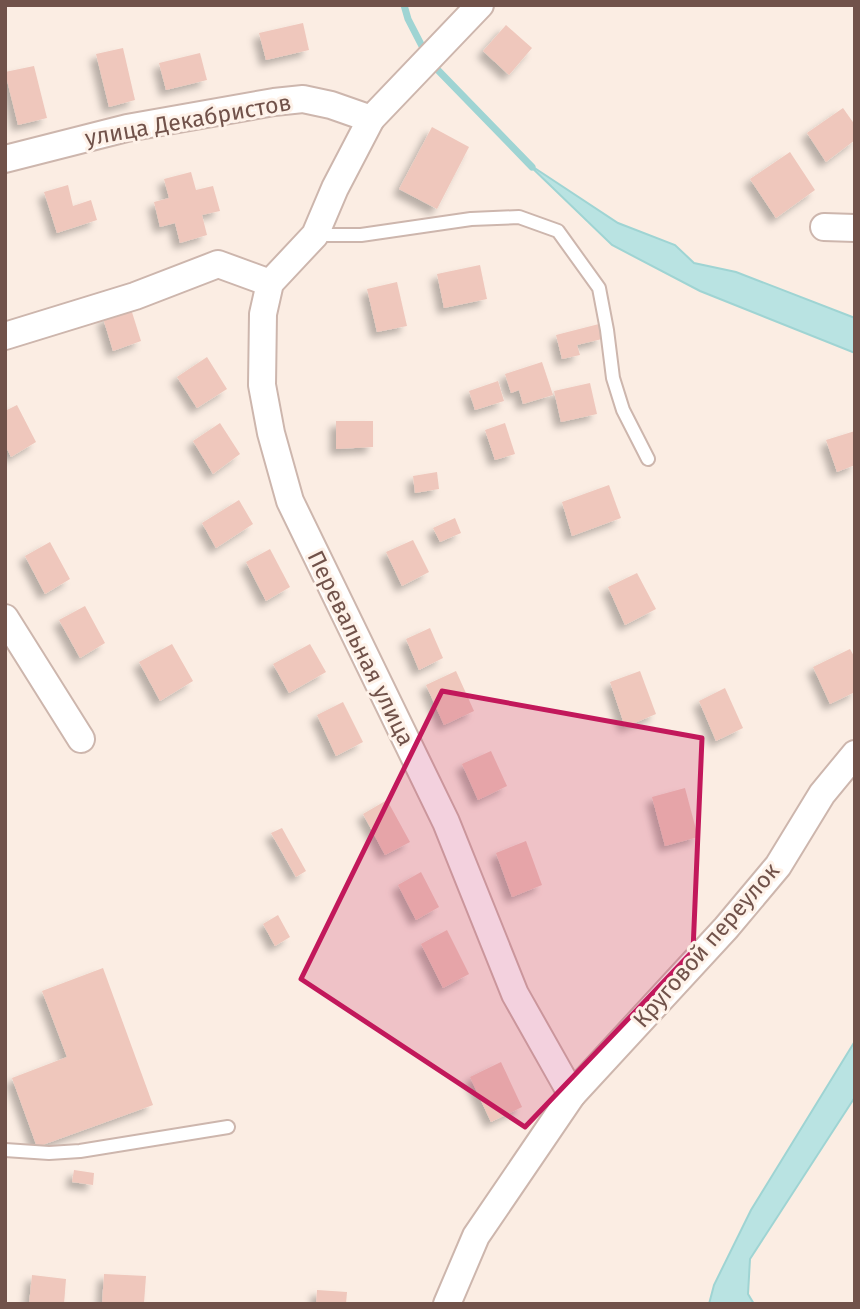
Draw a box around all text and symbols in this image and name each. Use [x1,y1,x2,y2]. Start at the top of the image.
street label: улица Декабристов [83,88,293,152]
street label: Перевальная улица [302,546,420,750]
street label: Круговой переулок [627,857,785,1033]

